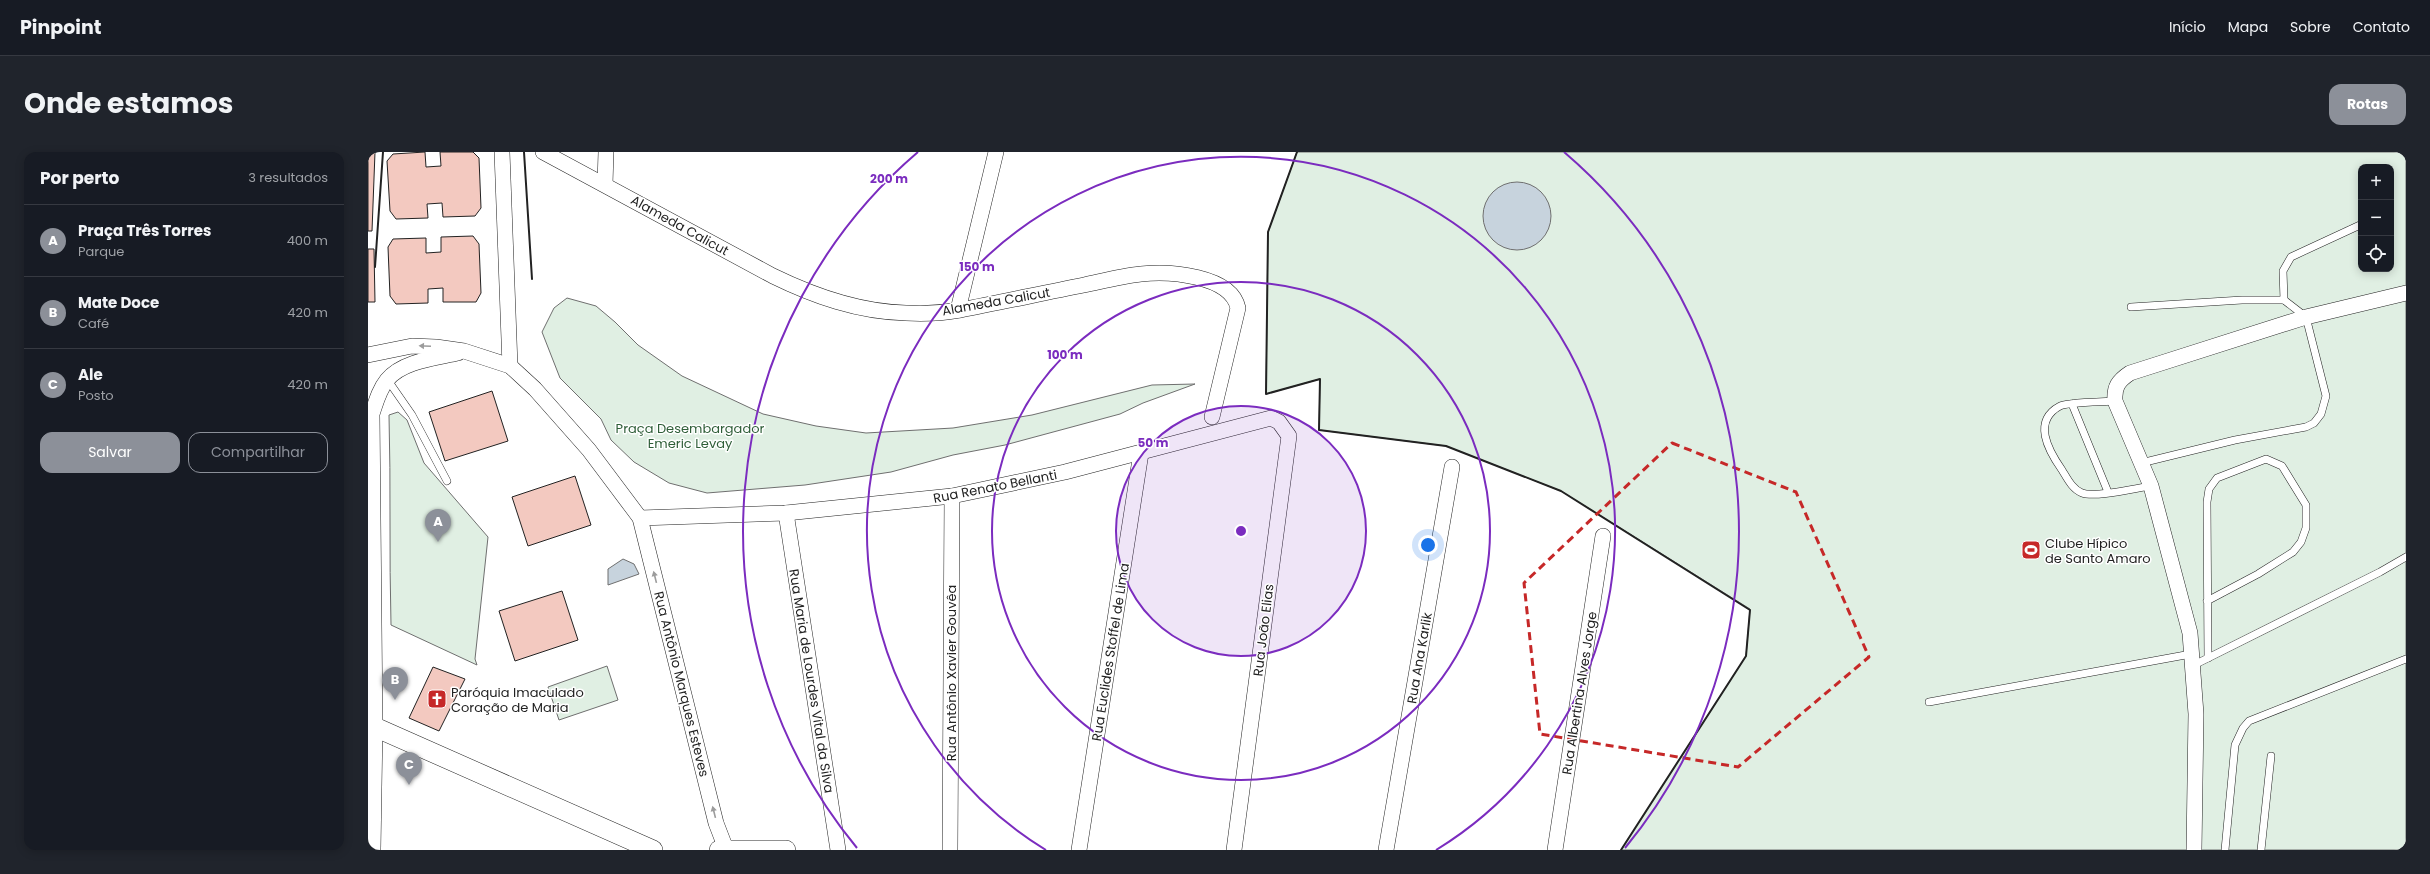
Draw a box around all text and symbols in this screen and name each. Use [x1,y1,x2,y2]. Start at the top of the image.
text: Pinpoint [20,14,101,41]
text: Início [2169,17,2206,37]
text: Mapa [2228,17,2268,37]
text: Sobre [2290,17,2331,37]
text: Contato [2353,17,2410,37]
text: Onde estamos [24,84,233,123]
button: Rotas [2329,84,2406,125]
map controls [2358,164,2394,272]
button: + [2358,164,2394,200]
text: Por perto [40,166,119,190]
text: 3 resultados [248,168,328,187]
text: 200 m [870,170,908,187]
street label: Alameda Calicut [627,191,732,260]
button: − [2358,200,2394,236]
text: Praça Três Torres [78,220,211,241]
text: A [48,231,58,250]
text: 400 m [287,231,328,250]
button: locate [2358,236,2394,272]
text: Parque [78,242,124,261]
text: 150 m [959,258,995,275]
street label: Alameda Calicut [941,283,1052,320]
text: Mate Doce [78,292,159,313]
text: B [49,303,57,322]
text: 420 m [287,303,328,322]
text: Café [78,314,109,333]
one-way arrow [418,343,431,349]
text: 100 m [1047,346,1083,363]
text: Ale [78,364,103,385]
text: C [48,375,58,394]
text: 420 m [287,375,328,394]
text: Posto [78,386,114,405]
park label: Praça Desembargador Emeric Levay [616,419,765,453]
button: Salvar [40,432,180,473]
button: Compartilhar [188,432,328,473]
text: 50 m [1138,434,1169,451]
street label: Rua Renato Bellanti [932,465,1059,508]
pin: A [425,509,451,542]
centre of rings [1234,524,1248,538]
place label: Clube Hípico de Santo Amaro [2045,534,2151,568]
your location [1418,535,1438,555]
sports icon: Clube Hípico de Santo Amaro [2020,539,2042,561]
street label: Rua Euclides Stoffel de Lima [1087,562,1134,743]
street label: Rua Maria de Lourdes Vital da Silva [784,568,839,794]
one-way arrow [652,571,658,583]
street label: Rua João Elias [1248,583,1279,677]
street label: Rua Antônio Xavier Gouvêa [942,585,961,761]
street label: Rua Antônio Marques Esteves [649,589,714,779]
street label: Rua Albertina Alves Jorge [1557,610,1602,776]
street label: Rua Ana Karlik [1402,611,1437,705]
pin: B [382,667,408,700]
place label: Paróquia Imaculado Coração de Maria [451,683,584,717]
church icon: Paróquia Imaculado Coração de Maria [426,688,448,710]
pin: C [396,752,422,785]
one-way arrow [710,806,716,818]

